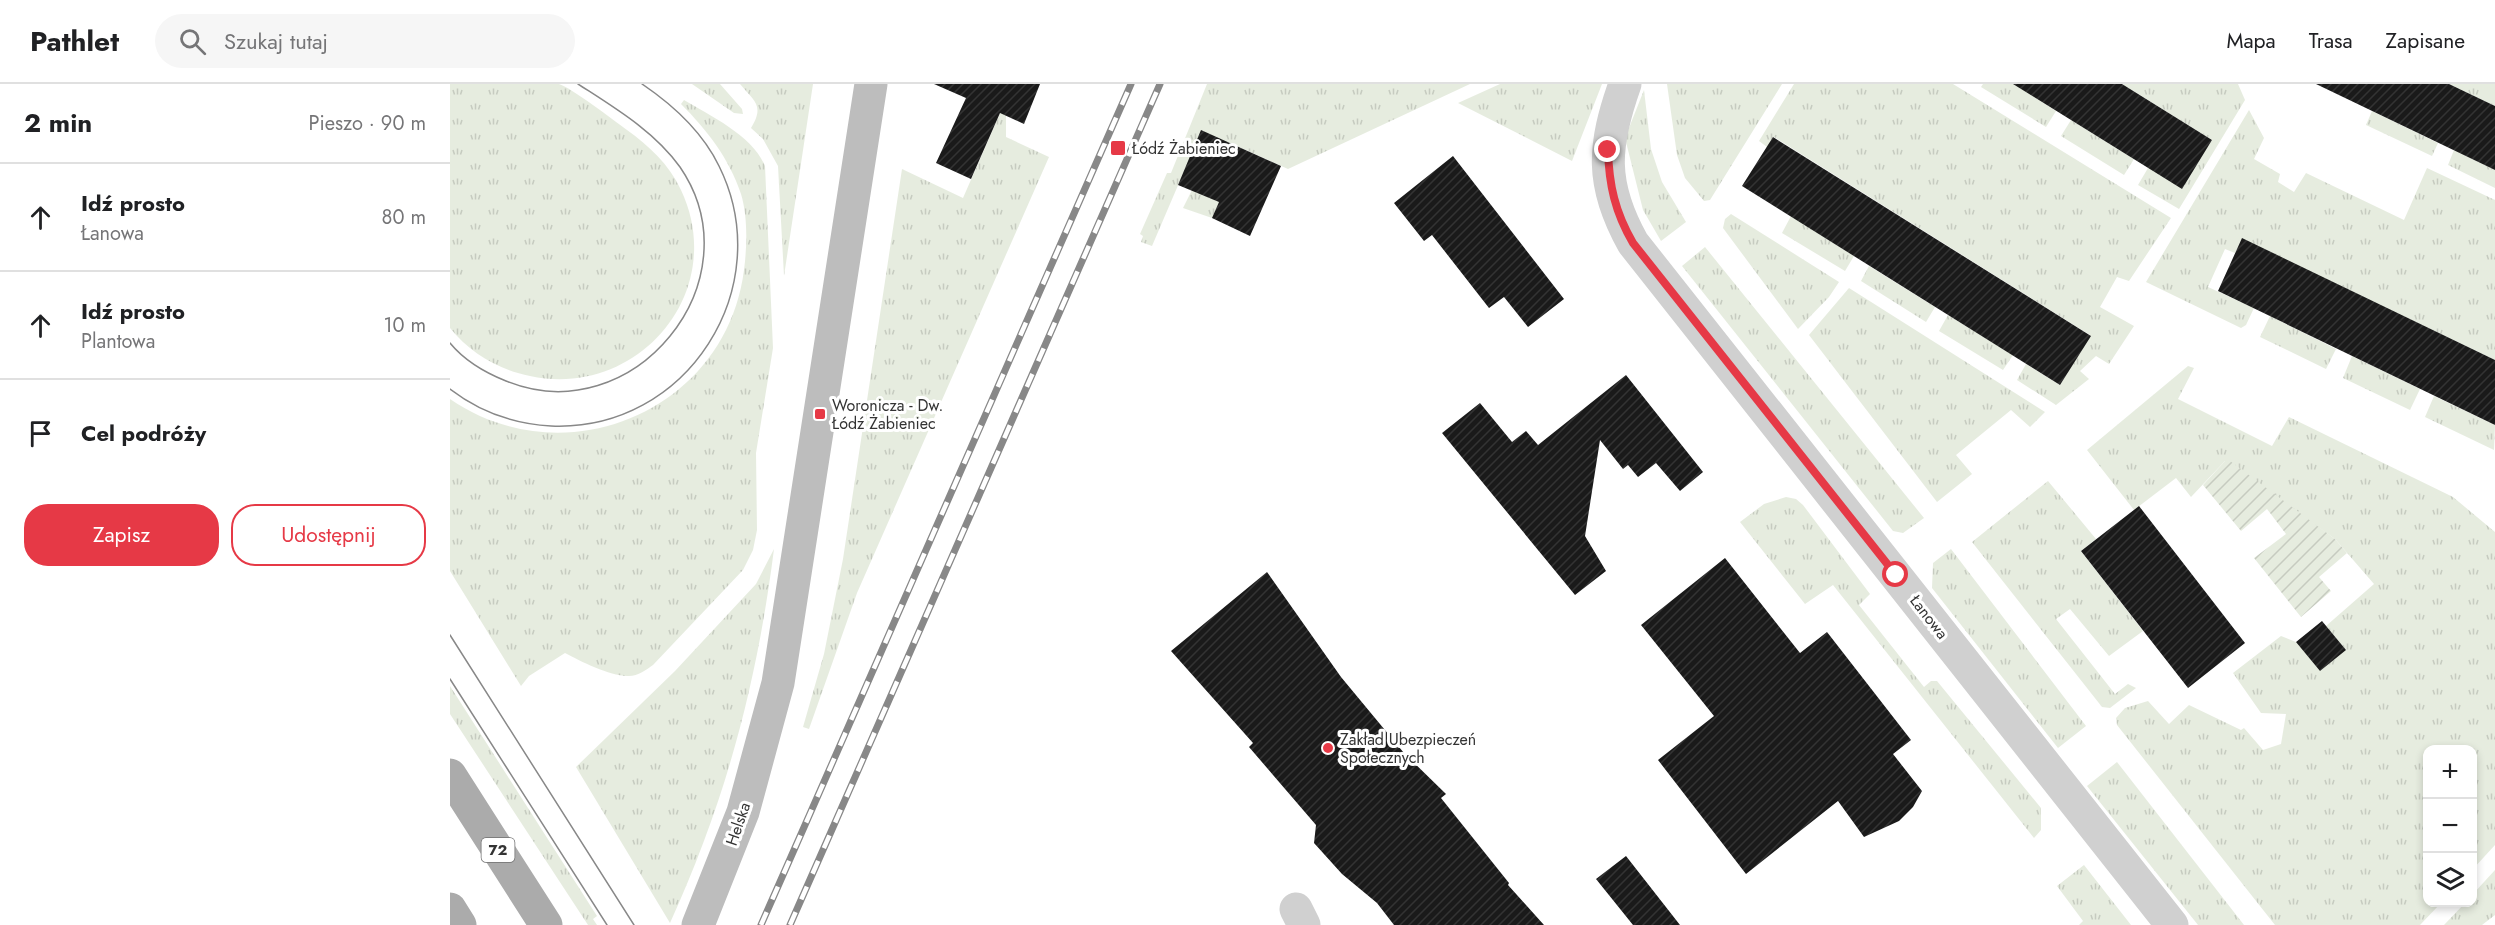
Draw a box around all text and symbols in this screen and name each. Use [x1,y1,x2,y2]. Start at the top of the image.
search box [155,14,575,68]
text: Pathlet [30,21,119,62]
icon: search [176,25,209,58]
text: Szukaj tutaj [224,25,328,57]
text: Mapa [2226,26,2276,56]
text: Trasa [2309,26,2353,56]
text: Zapisane [2386,26,2465,56]
text: 2 min [24,104,92,142]
text: Pieszo · 90 m [309,109,426,138]
route end [1594,136,1620,162]
place label: Łódź Żabieniec [1131,137,1236,160]
marker: Łódź Żabieniec [1109,139,1127,157]
text: Idź prosto [81,187,185,219]
icon: ahead [24,201,57,234]
text: 80 m [381,203,426,232]
text: Łanowa [81,219,144,248]
text: Idź prosto [81,295,185,327]
icon: ahead [24,309,57,342]
text: 10 m [383,311,426,340]
text: Plantowa [81,327,155,356]
place label: Woronicza - Dw. Łódź Żabieniec [831,394,943,435]
marker: Woronicza - Dw. Łódź Żabieniec [813,407,827,421]
icon: arrive [24,417,57,450]
text: Cel podróży [81,417,206,449]
button: Zapisz [24,504,219,566]
button: Udostępnij [231,504,426,566]
route start [1882,561,1908,587]
street label: Łanowa [1904,589,1954,644]
place label: Zakład Ubezpieczeń Społecznych [1340,728,1476,769]
marker: Zakład Ubezpieczeń Społecznych [1321,741,1335,755]
map controls [2423,745,2477,907]
button: + [2423,745,2477,799]
street label: Helska [720,799,756,849]
button: − [2423,799,2477,853]
road number: 72 [482,838,514,862]
button: layers [2423,853,2477,907]

